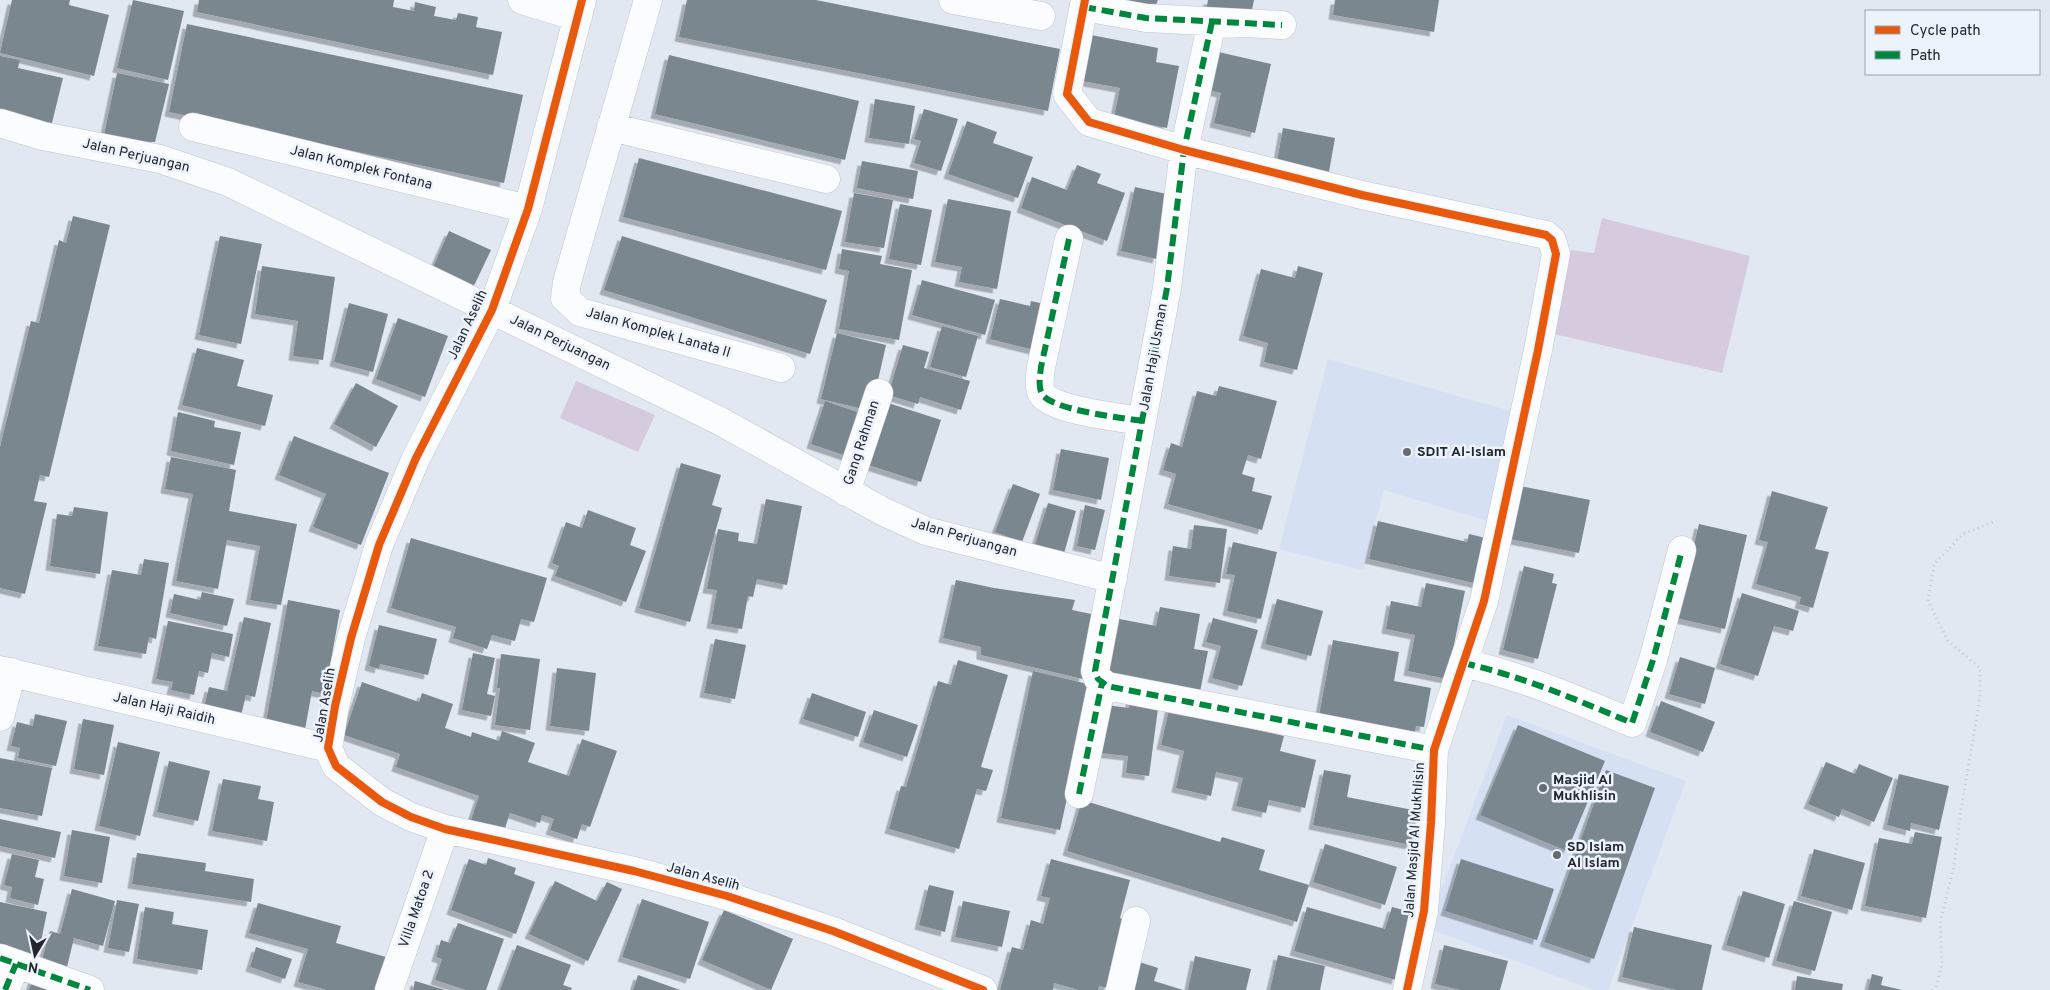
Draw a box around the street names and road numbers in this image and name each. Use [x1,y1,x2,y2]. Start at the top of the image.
street label: Jalan Perjuangan [81,135,191,177]
street label: Jalan Komplek Fontana [288,142,434,194]
street label: Jalan Aselih [444,287,492,363]
street label: Jalan Haji Usman [1136,302,1172,412]
street label: Jalan Komplek Lanata II [584,304,732,362]
street label: Jalan Perjuangan [507,311,613,375]
street label: Gang Rahman [840,398,884,488]
street label: Jalan Perjuangan [909,515,1019,561]
street label: Jalan Aselih [310,666,340,744]
street label: Jalan Haji Raidih [111,689,217,729]
street label: Jalan Masjid Al Mukhlisin [1401,762,1429,918]
street label: Jalan Aselih [664,859,742,895]
street label: Villa Matoa 2 [396,868,438,950]

